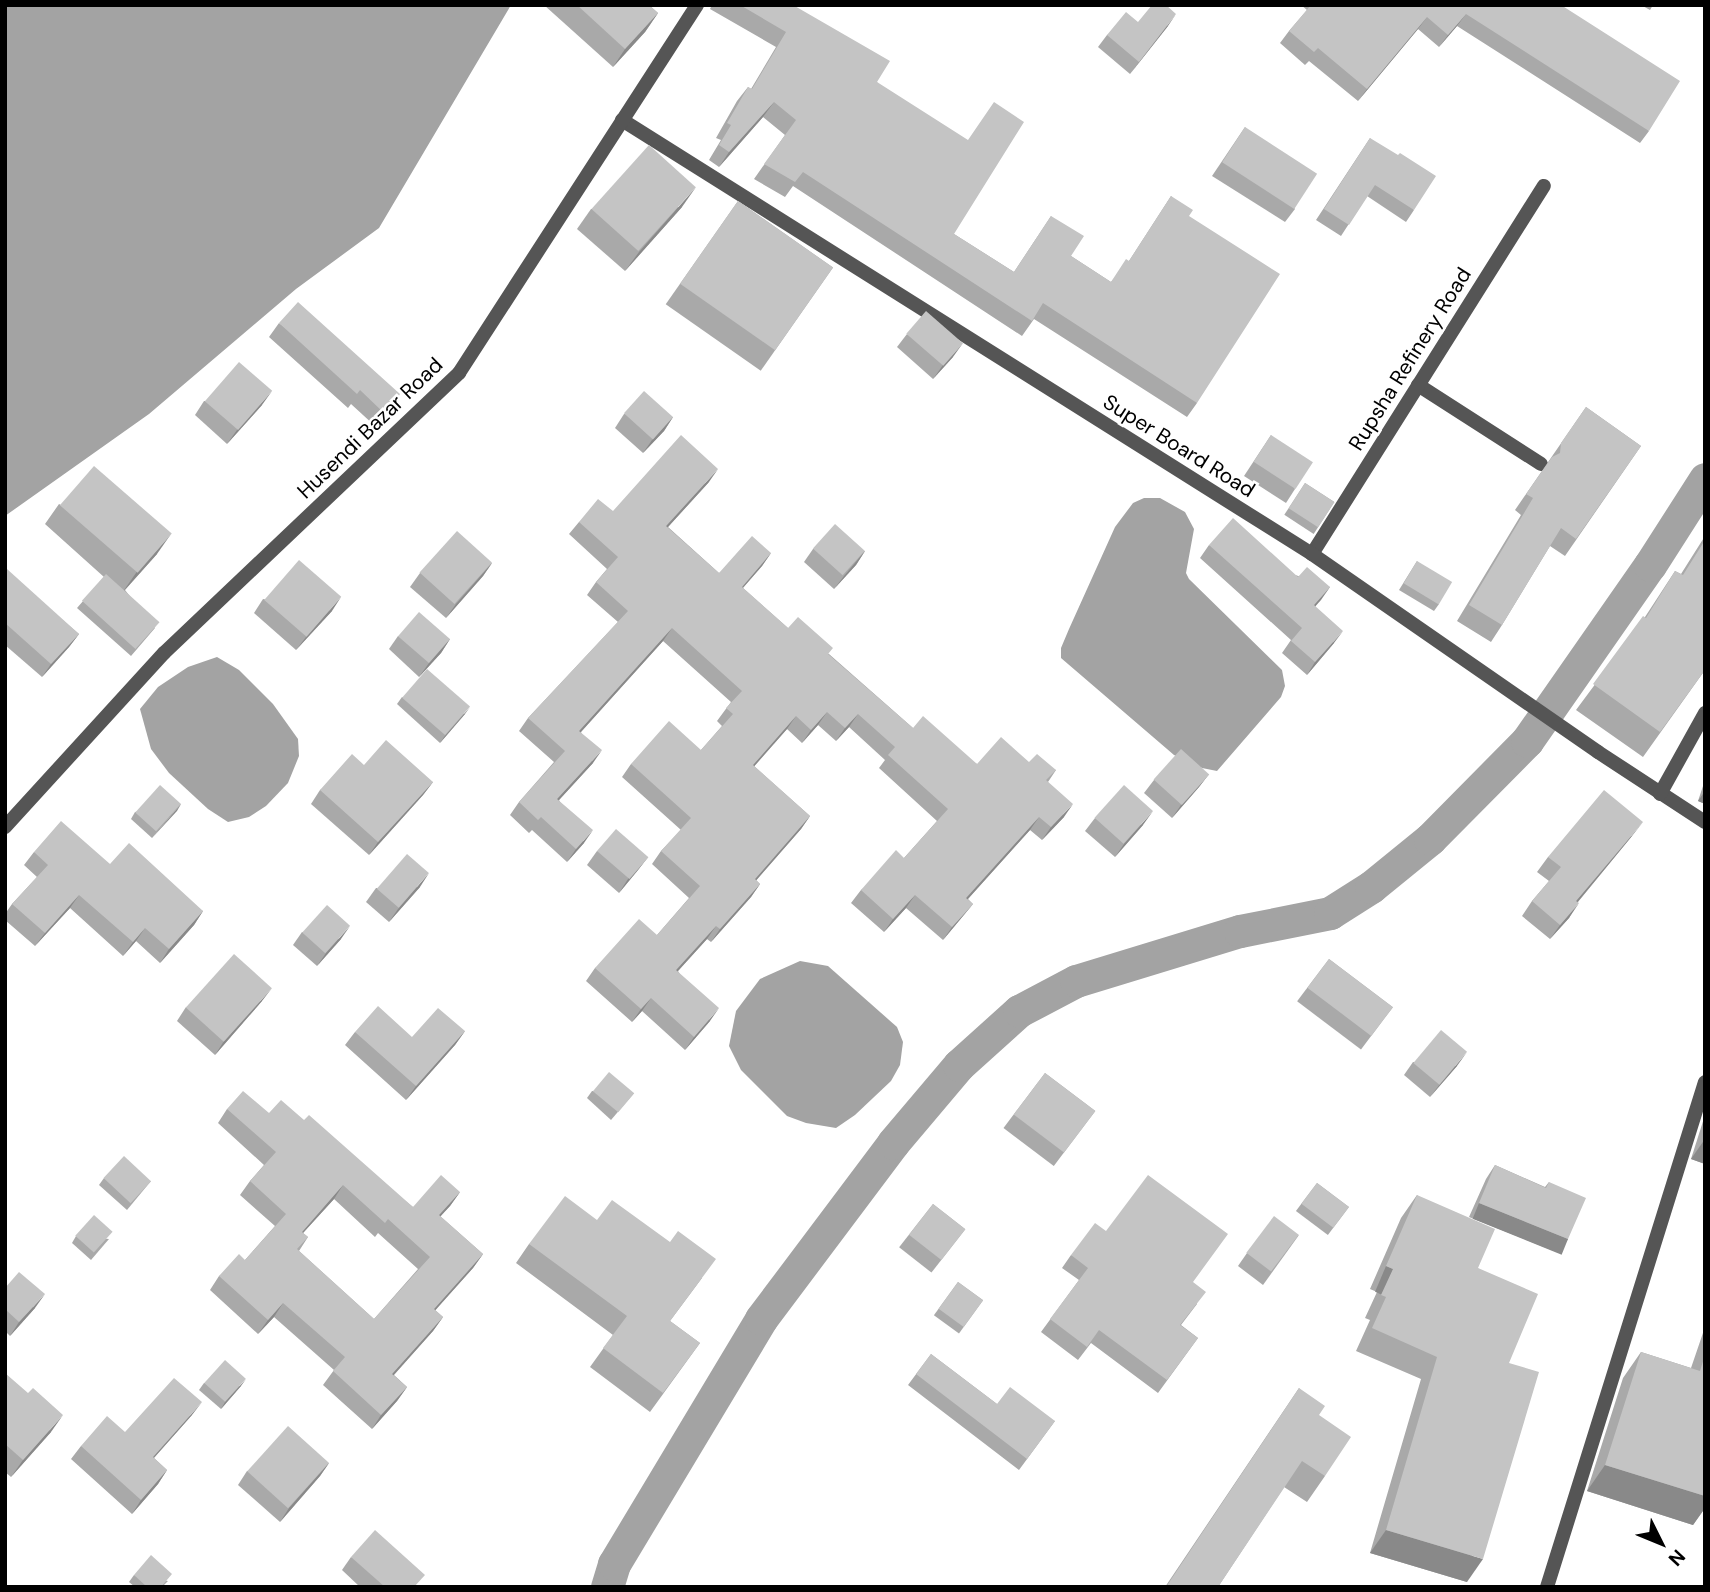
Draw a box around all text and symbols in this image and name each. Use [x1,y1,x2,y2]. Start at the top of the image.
street label: Rupsha Refinery Road [1343,263,1477,455]
street label: Husendi Bazar Road [292,352,448,504]
street label: Super Board Road [1098,389,1260,503]
north arrow [1626,1508,1696,1578]
text: N [1663,1544,1691,1571]

